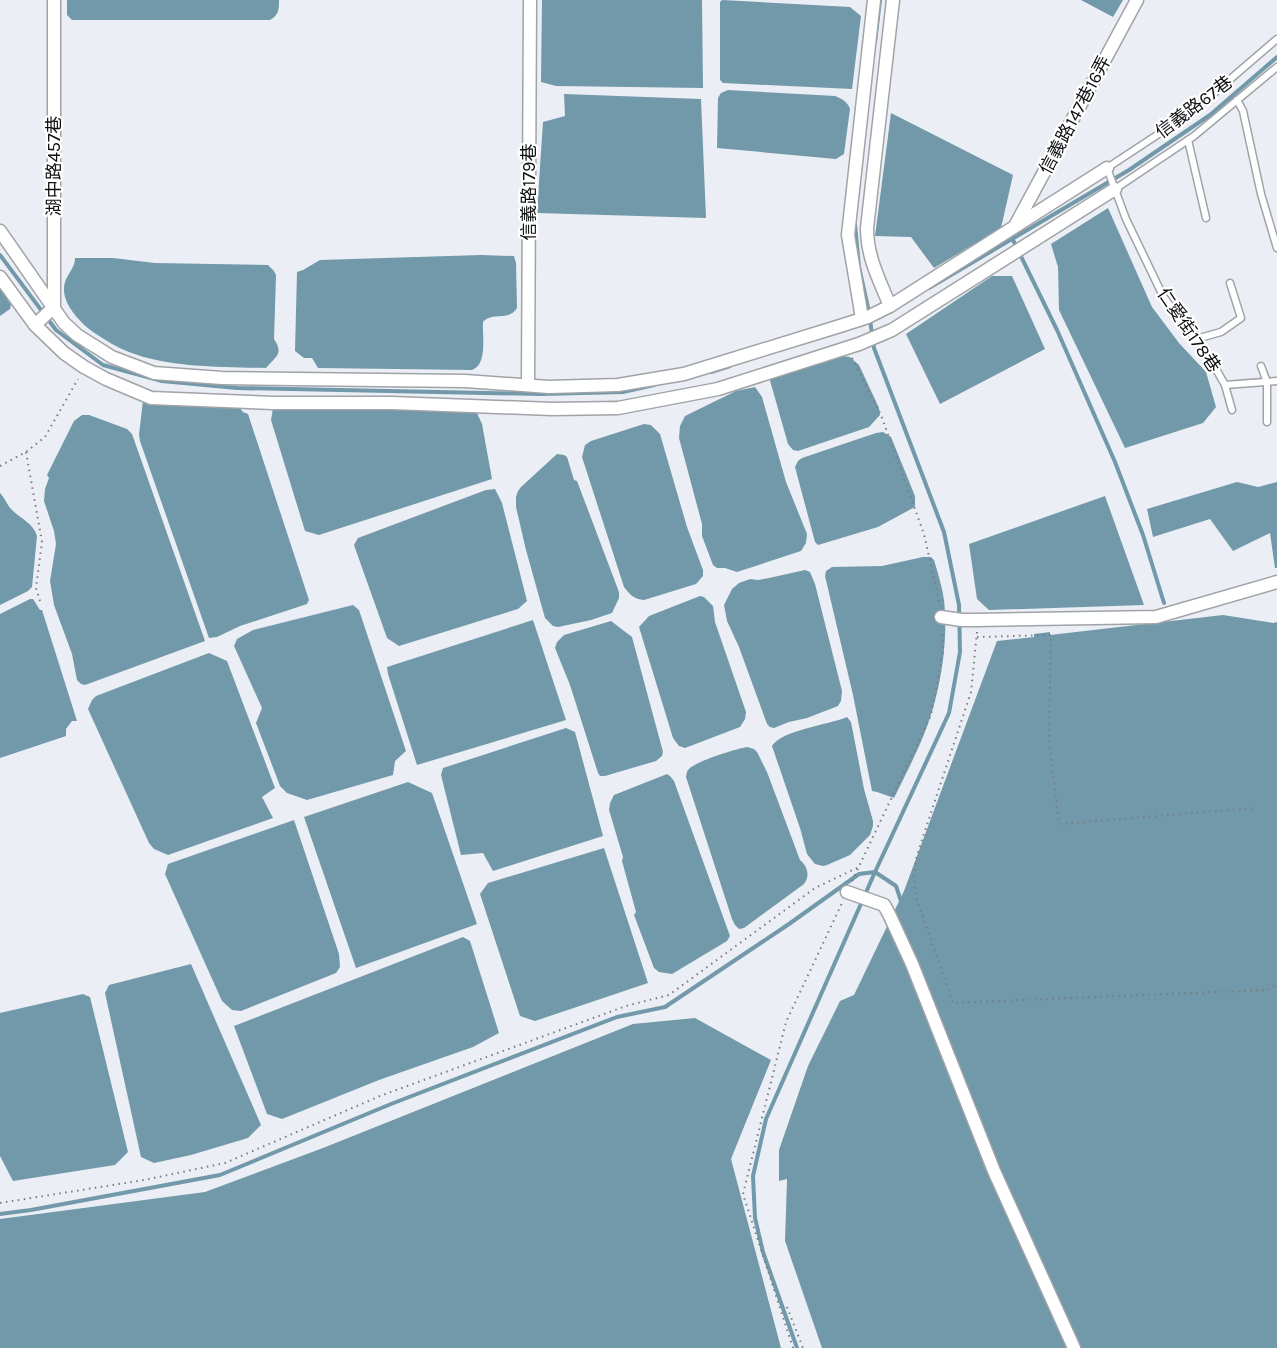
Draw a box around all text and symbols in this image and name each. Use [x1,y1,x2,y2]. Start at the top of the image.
street label: 信義路147巷16弄 [1035,52,1115,178]
street label: 信義路67巷 [1151,71,1237,143]
street label: 湖中路457巷 [43,116,65,216]
street label: 信義路179巷 [518,144,540,240]
street label: 仁愛街178巷 [1153,283,1225,377]

